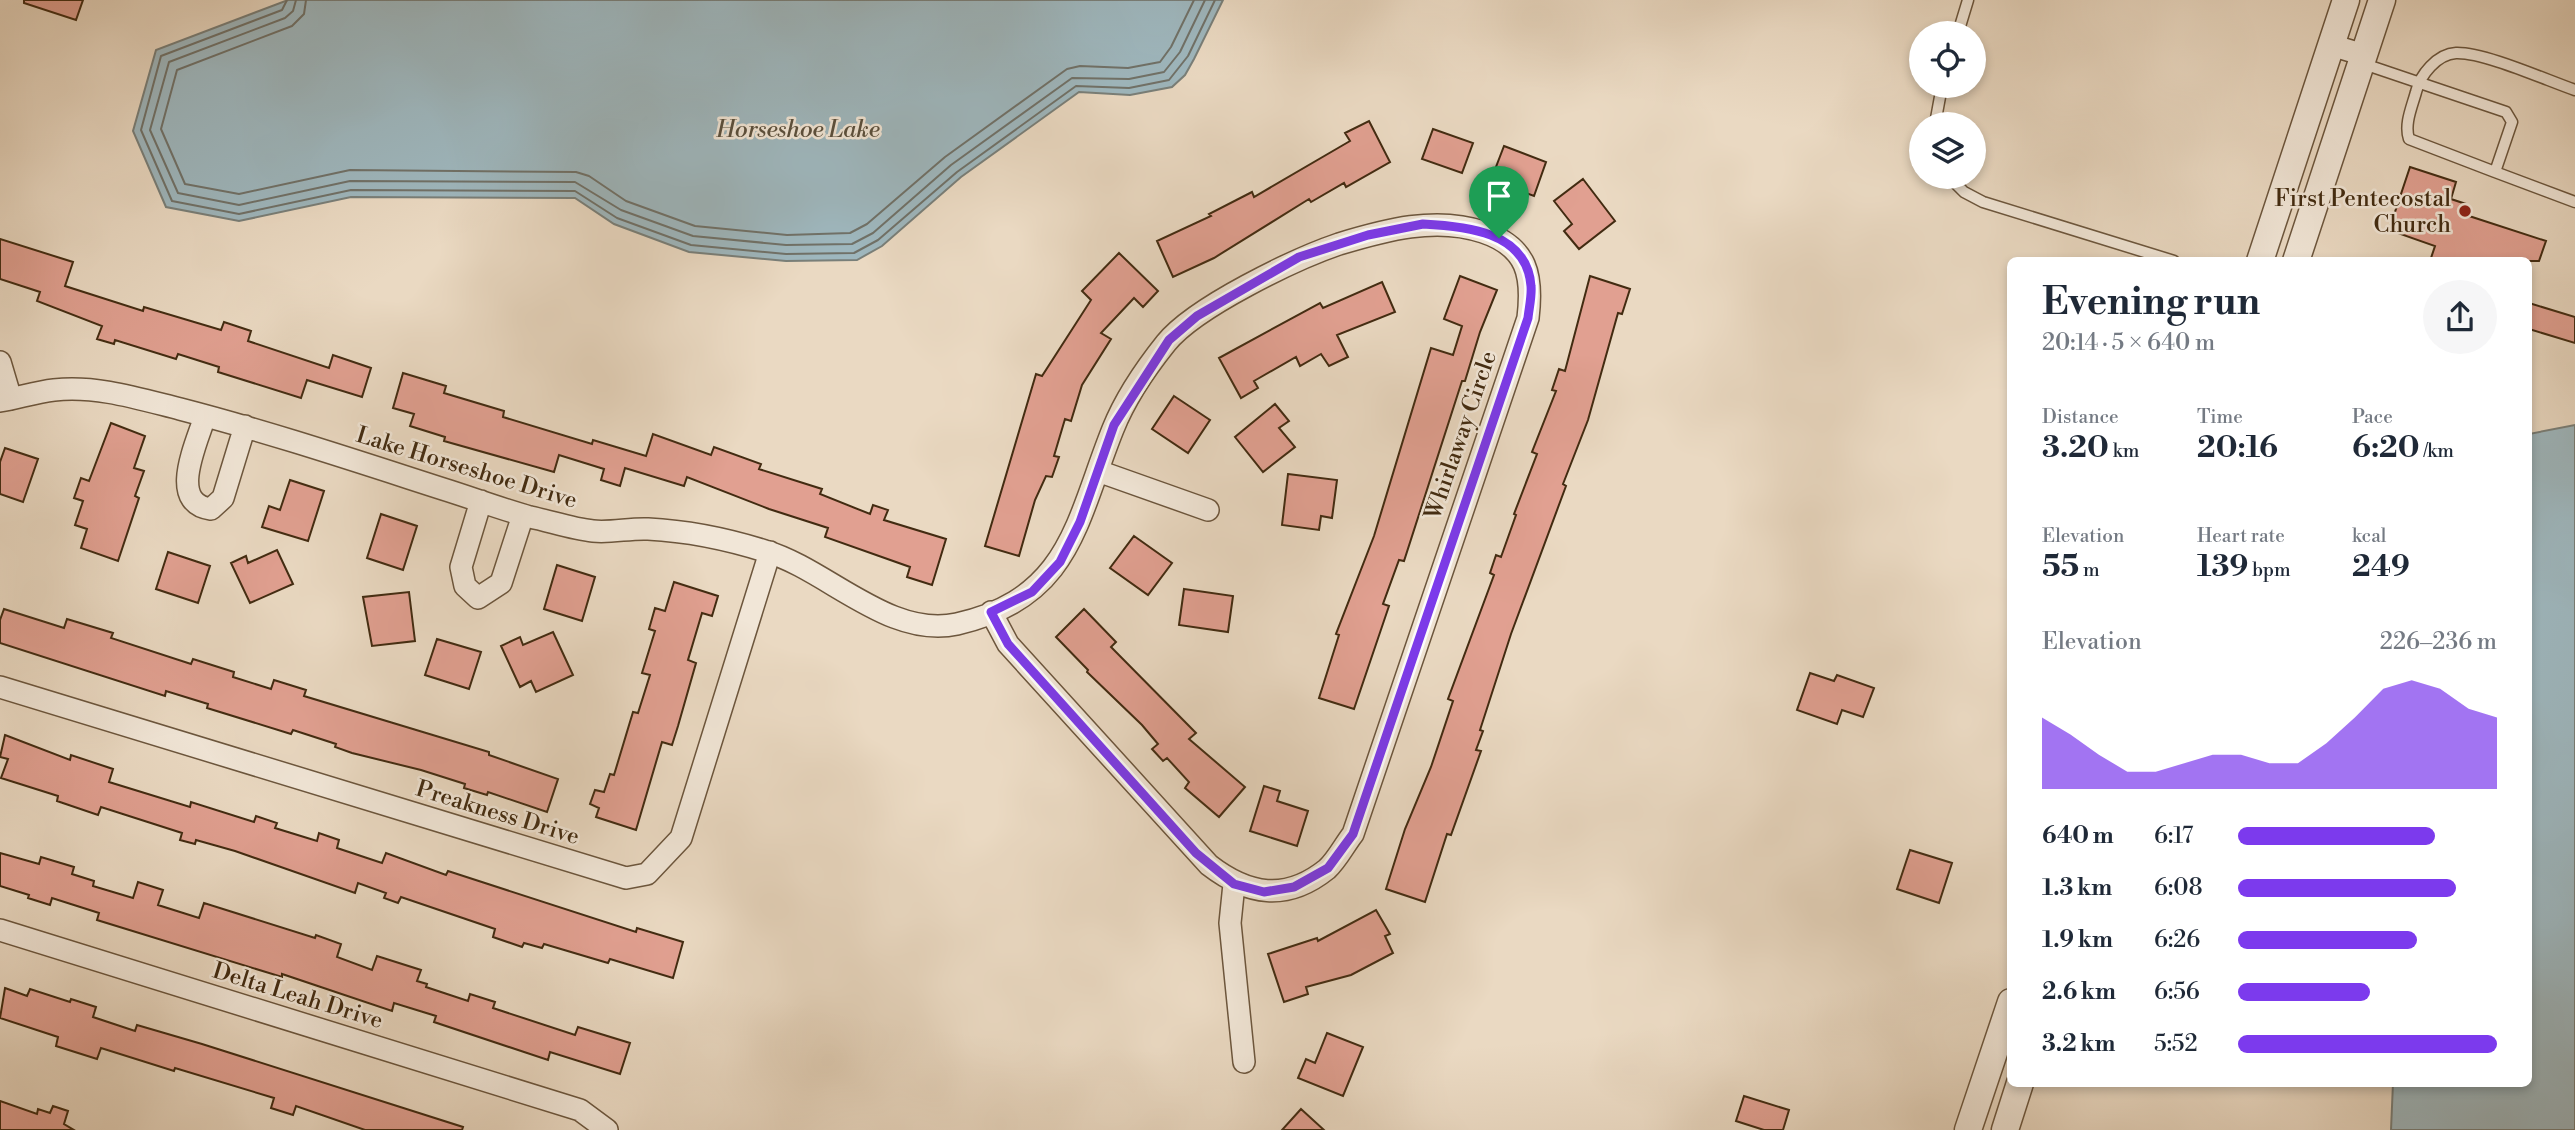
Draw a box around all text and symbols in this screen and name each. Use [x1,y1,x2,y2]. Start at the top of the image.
map controls [1909,21,1986,189]
button: locate [1909,21,1986,98]
button: layers [1909,112,1986,189]
water label: Horseshoe Lake [715,115,880,145]
pin [1469,166,1529,238]
icon: arrive [1480,177,1518,215]
place label: First Pentecostal Church [2275,185,2451,239]
marker: First Pentecostal Church [2457,203,2473,219]
text: Evening run [2042,279,2260,326]
button: share [2423,280,2497,354]
text: 20:14 · 5 × 640 m [2042,329,2215,357]
street label: Whirlaway Circle [1419,347,1503,524]
text: Distance [2042,405,2119,429]
text: Time [2197,405,2243,429]
text: Pace [2352,405,2393,429]
street label: Lake Horseshoe Drive [353,421,581,515]
text: 3.20 [2042,429,2109,467]
text: 20:16 [2197,429,2278,467]
text: 6:20 [2352,429,2420,467]
text: km [2109,439,2139,463]
text: /km [2420,439,2454,463]
text: Elevation [2042,524,2124,548]
text: Heart rate [2197,524,2285,548]
text: kcal [2352,524,2386,548]
text: 55 [2042,548,2079,586]
text: 139 [2197,548,2248,586]
text: 249 [2352,548,2410,586]
text: m [2079,558,2100,582]
text: bpm [2248,558,2291,582]
text: Elevation [2042,628,2142,656]
text: 226–236 m [2380,628,2497,656]
street label: Preakness Drive [413,775,583,851]
text: 640 m [2042,822,2114,850]
text: 6:17 [2154,822,2193,850]
text: 1.3 km [2042,874,2112,902]
text: 6:08 [2154,874,2202,902]
text: 1.9 km [2042,926,2113,954]
text: 6:26 [2154,926,2200,954]
street label: Delta Leah Drive [209,957,386,1035]
text: 2.6 km [2042,978,2116,1006]
text: 6:56 [2154,978,2200,1006]
text: 3.2 km [2042,1030,2115,1058]
text: 5:52 [2154,1030,2198,1058]

